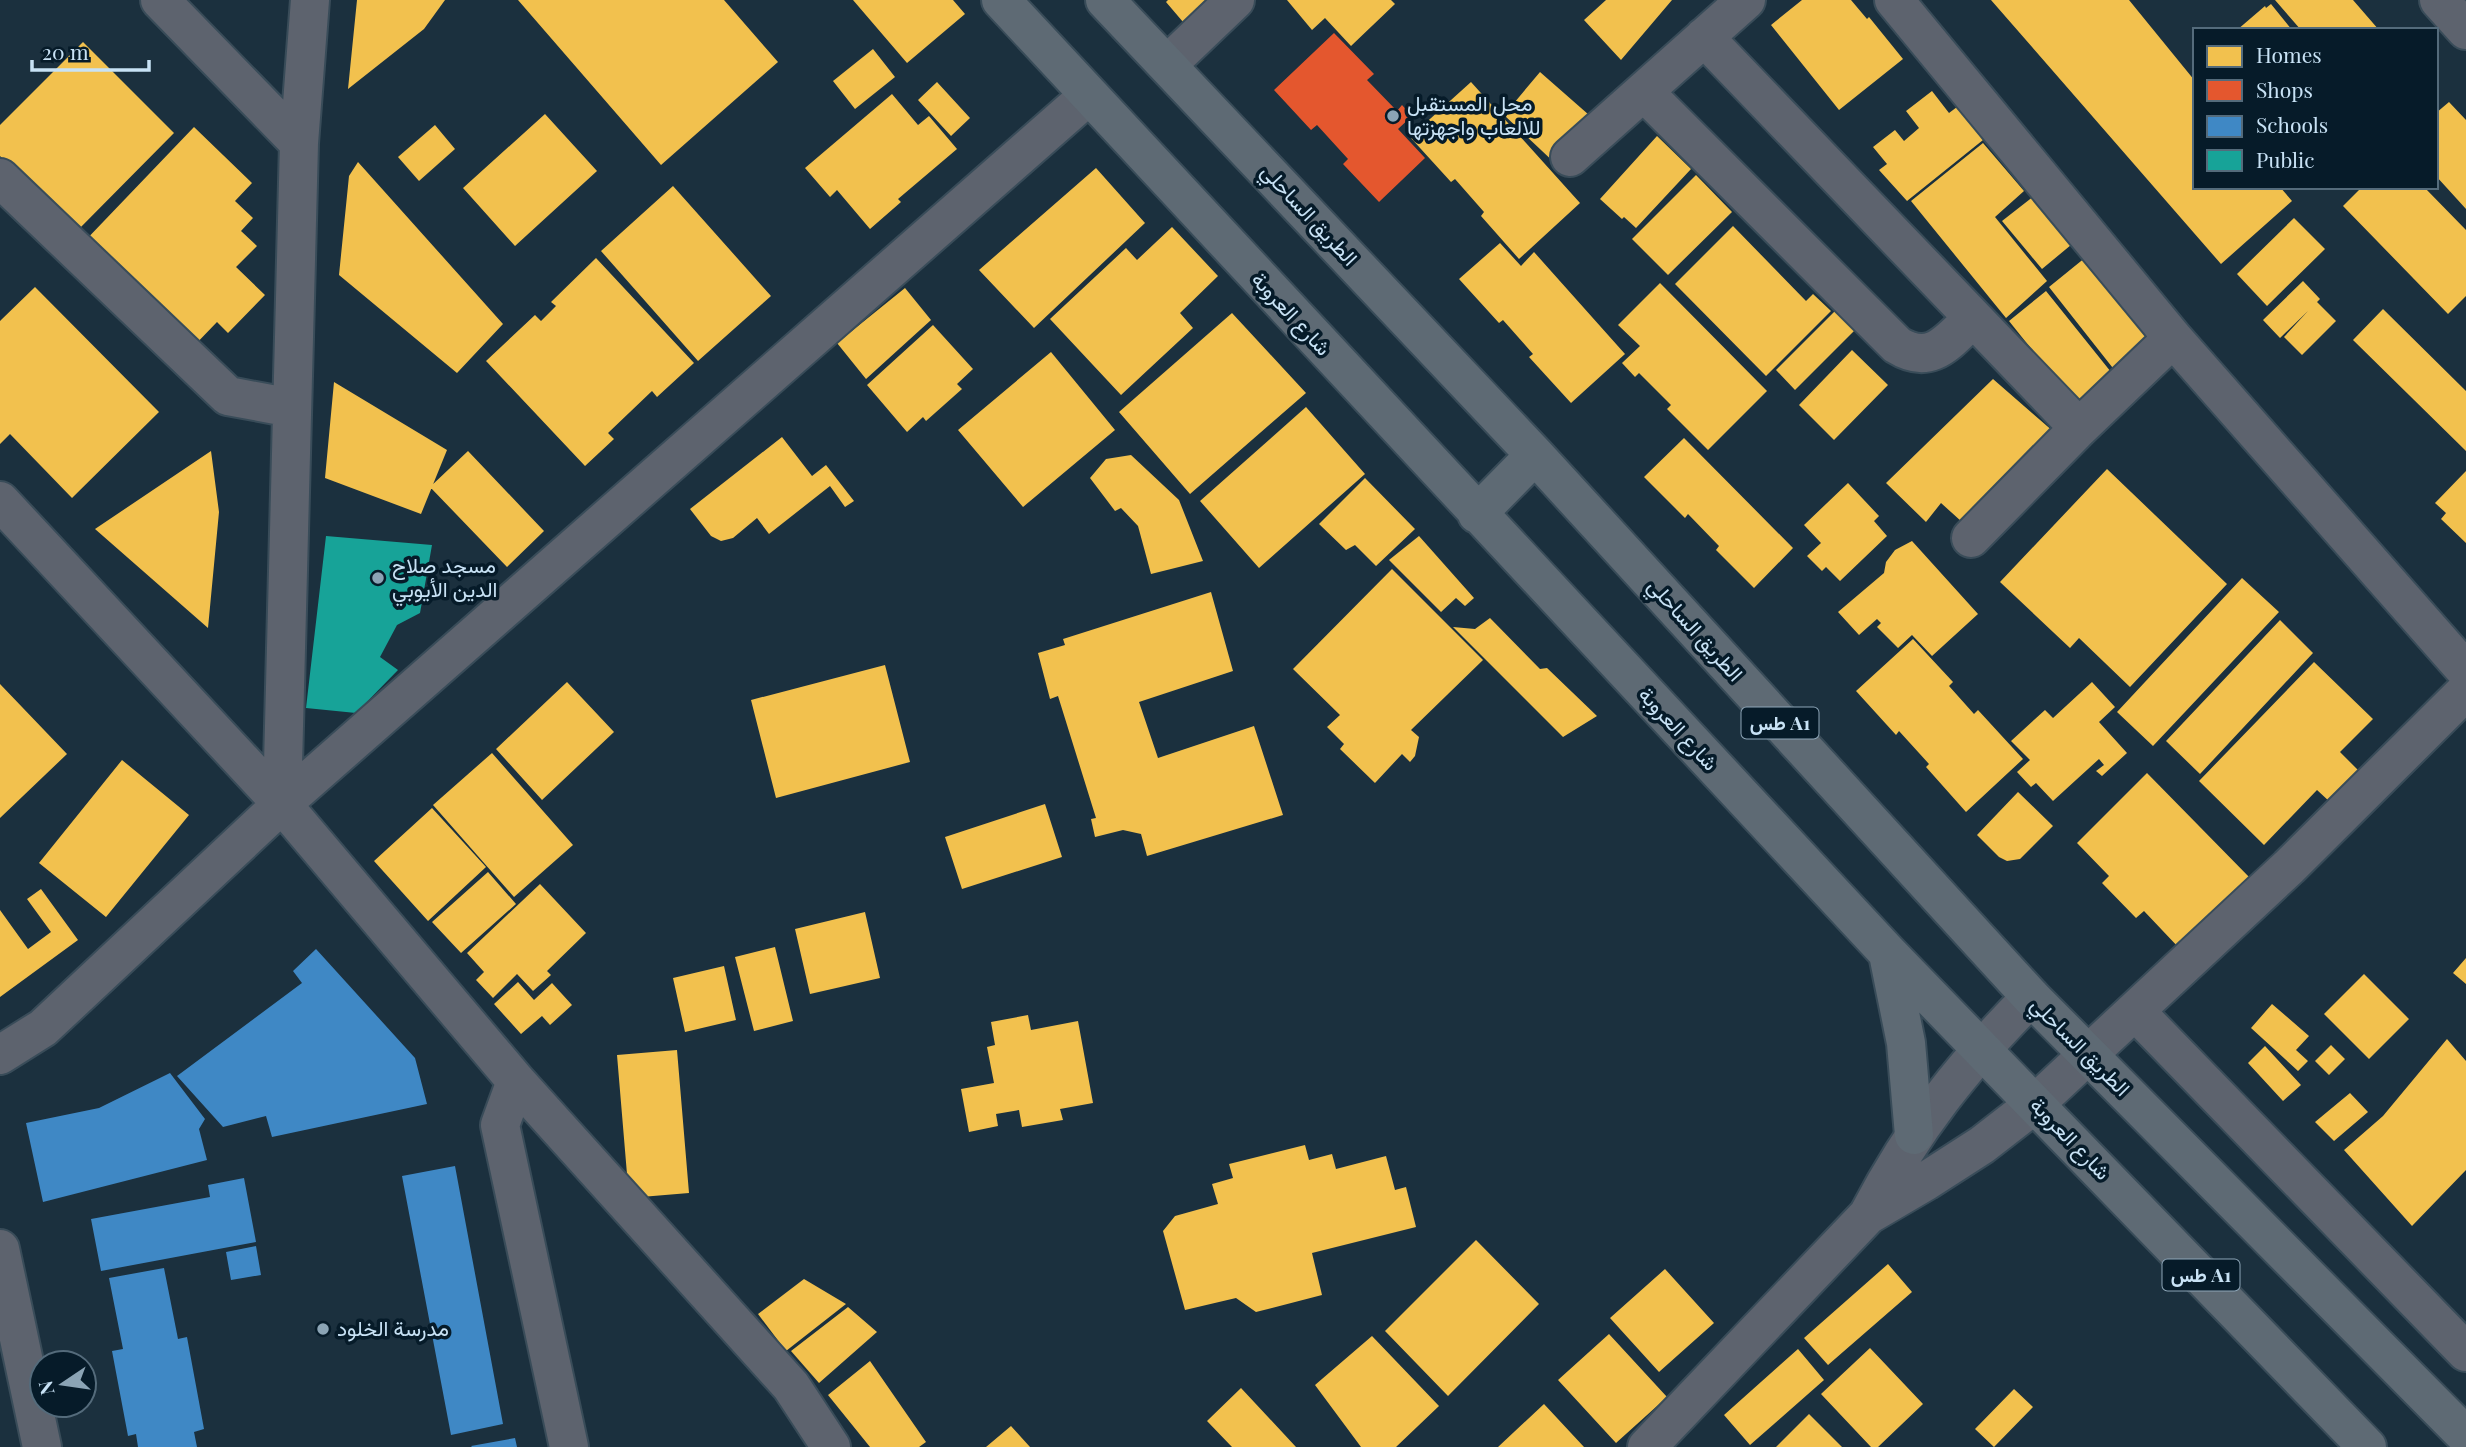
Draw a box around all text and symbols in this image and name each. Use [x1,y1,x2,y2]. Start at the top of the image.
scale bar [32,28,149,72]
legend [2193,28,2438,189]
text: 20 m [42,37,89,65]
text: Homes [2256,40,2322,68]
text: Shops [2256,75,2313,103]
place label: محل المستقبل للالعاب واجهزتها [1407,88,1541,141]
marker: محل المستقبل للالعاب واجهزتها [1385,108,1401,124]
text: Schools [2256,110,2328,138]
text: Public [2256,145,2314,173]
street label: الطريق الساحلي [1252,157,1365,274]
street label: شارع العروبة [1245,265,1338,362]
place label: مسجد صلاح الدين الأيوبي [392,550,497,607]
marker: مسجد صلاح الدين الأيوبي [370,570,386,586]
street label: الطريق الساحلي [1639,571,1750,690]
street label: شارع العروبة [1632,680,1725,777]
road number: طس A1 [1742,708,1818,738]
street label: الطريق الساحلي [2022,990,2137,1105]
street label: شارع العروبة [2024,1090,2118,1186]
road number: طس A1 [2162,1260,2240,1290]
place label: مدرسة الخلود [337,1313,449,1342]
marker: مدرسة الخلود [315,1321,331,1337]
north arrow [28,1349,98,1419]
text: N [31,1378,60,1398]

